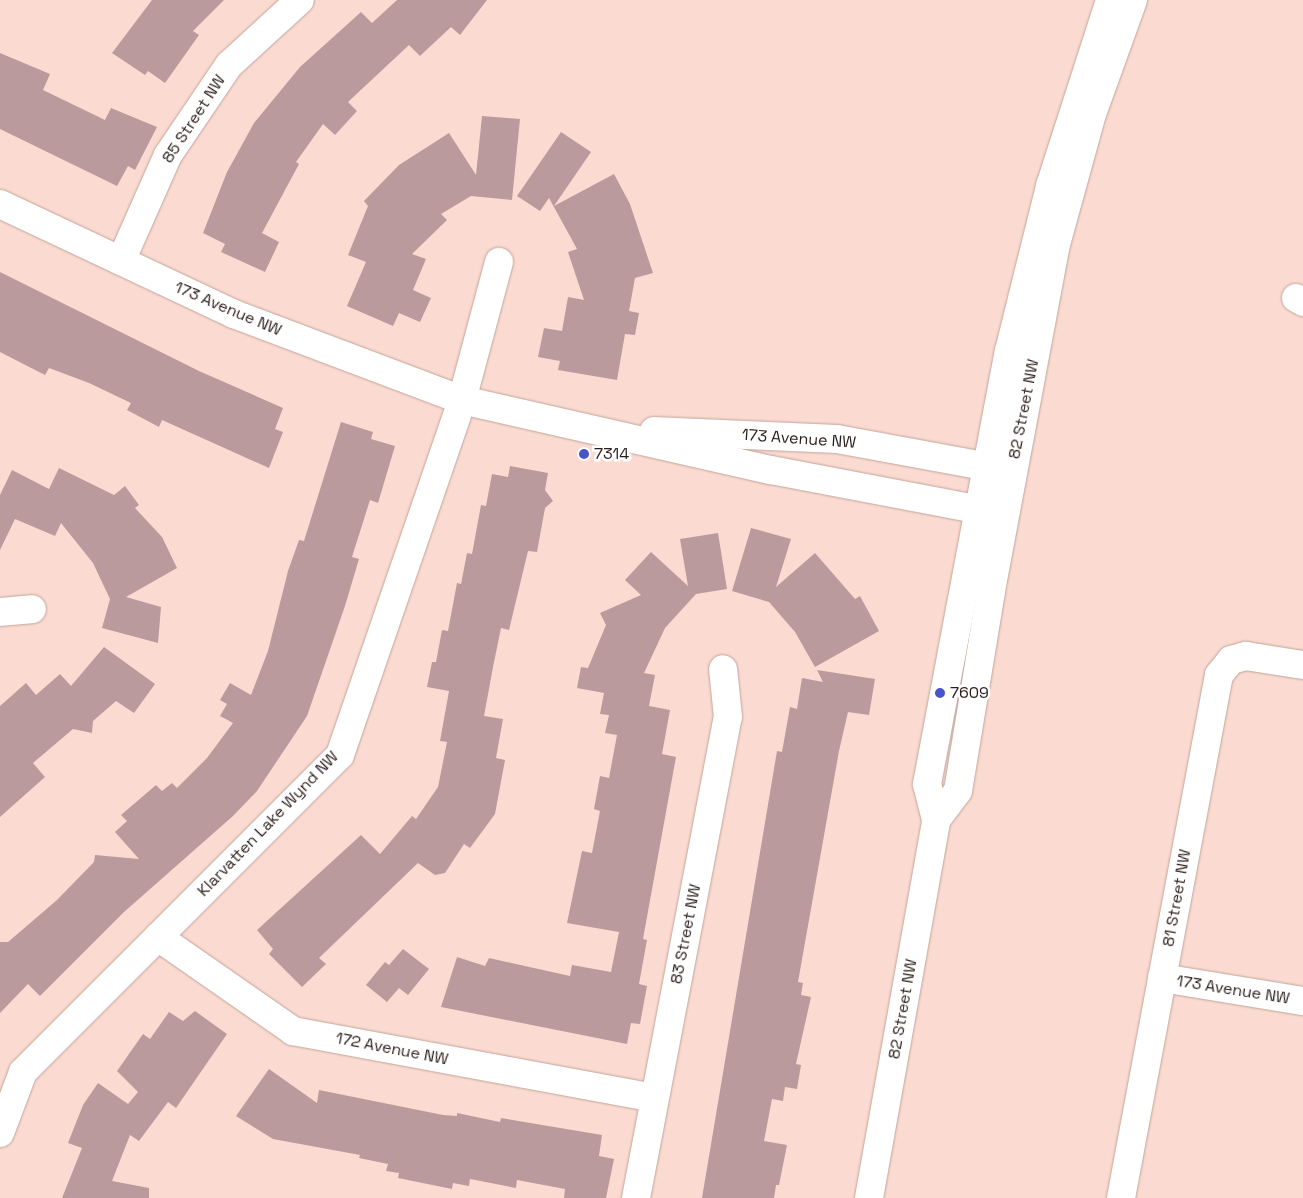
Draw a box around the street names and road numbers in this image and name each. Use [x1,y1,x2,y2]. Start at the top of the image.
street label: 85 Street NW [158,71,230,167]
street label: 173 Avenue NW [171,278,285,340]
street label: 82 Street NW [1005,357,1043,461]
street label: 173 Avenue NW [741,425,857,453]
street label: Klarvatten Lake Wynd NW [193,747,343,901]
street label: 81 Street NW [1159,848,1195,948]
street label: 83 Street NW [667,882,705,986]
street label: 82 Street NW [885,957,921,1061]
street label: 173 Avenue NW [1175,972,1291,1008]
street label: 172 Avenue NW [334,1029,450,1069]

